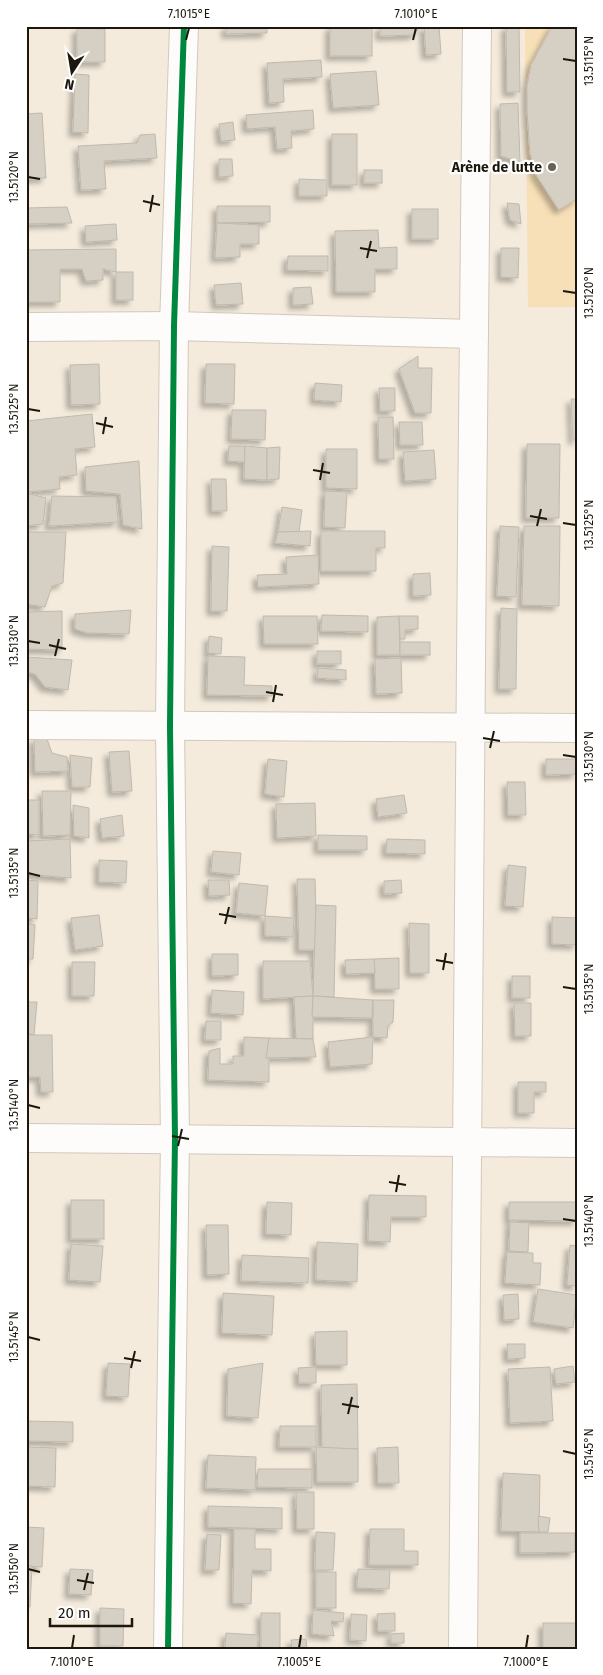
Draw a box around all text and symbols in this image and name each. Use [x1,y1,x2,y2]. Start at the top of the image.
text: 7.1015°E [168,7,210,21]
text: 7.1010°E [394,7,438,21]
text: 13.5115°N [582,36,596,86]
north arrow [48,48,98,98]
text: N [63,75,76,94]
text: 13.5120°N [7,151,21,203]
place label: Arène de lutte [451,159,542,176]
marker: Arène de lutte [546,161,558,173]
text: 13.5120°N [582,267,596,319]
text: 13.5125°N [7,383,21,435]
text: 13.5125°N [582,499,596,551]
text: 13.5130°N [7,615,21,667]
text: 13.5130°N [582,731,596,783]
text: 13.5135°N [7,847,21,899]
text: 13.5135°N [582,963,596,1015]
text: 13.5140°N [7,1079,21,1131]
text: 13.5140°N [582,1195,596,1247]
text: 13.5145°N [7,1311,21,1363]
text: 13.5145°N [582,1428,596,1480]
text: 13.5150°N [7,1543,21,1595]
scale bar [50,1595,132,1627]
text: 20 m [58,1604,91,1622]
text: 7.1010°E [50,1655,94,1669]
text: 7.1005°E [277,1655,321,1669]
text: 7.1000°E [504,1655,549,1669]

